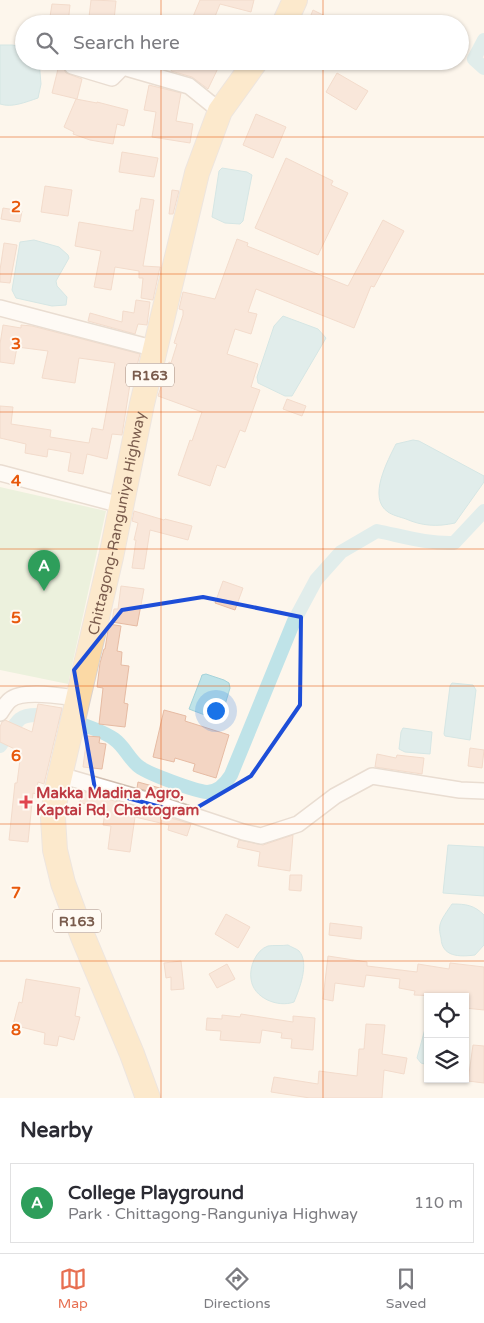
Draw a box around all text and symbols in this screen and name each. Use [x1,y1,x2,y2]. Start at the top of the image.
search box [15,15,469,70]
icon: search [33,29,61,57]
text: Search here [73,32,180,54]
text: 2 [11,197,21,217]
text: 3 [11,334,21,354]
road number: R163 [126,364,174,386]
street label: Chittagong-Ranguniya Highway [84,410,149,637]
text: 4 [11,471,21,491]
pin: A [28,550,60,591]
text: 5 [11,608,21,628]
your location [203,698,229,724]
text: 6 [11,746,21,766]
place label: Makka Madina Agro, Kaptai Rd, Chattogram [36,784,199,820]
marker: Makka Madina Agro, Kaptai Rd, Chattogram [20,796,32,808]
text: 7 [11,883,21,903]
road number: R163 [53,909,101,932]
map controls [424,993,469,1083]
button: locate [424,993,469,1038]
text: 8 [11,1020,21,1040]
button: layers [424,1038,469,1083]
text: Nearby [20,1118,93,1143]
text: College Playground [68,1182,244,1204]
text: A [31,1193,43,1213]
text: 110 m [414,1193,463,1213]
text: Park · Chittagong-Ranguniya Highway [68,1204,358,1224]
tab: Map [58,1265,88,1312]
tab: Directions [203,1265,270,1312]
tab: Saved [386,1265,426,1312]

